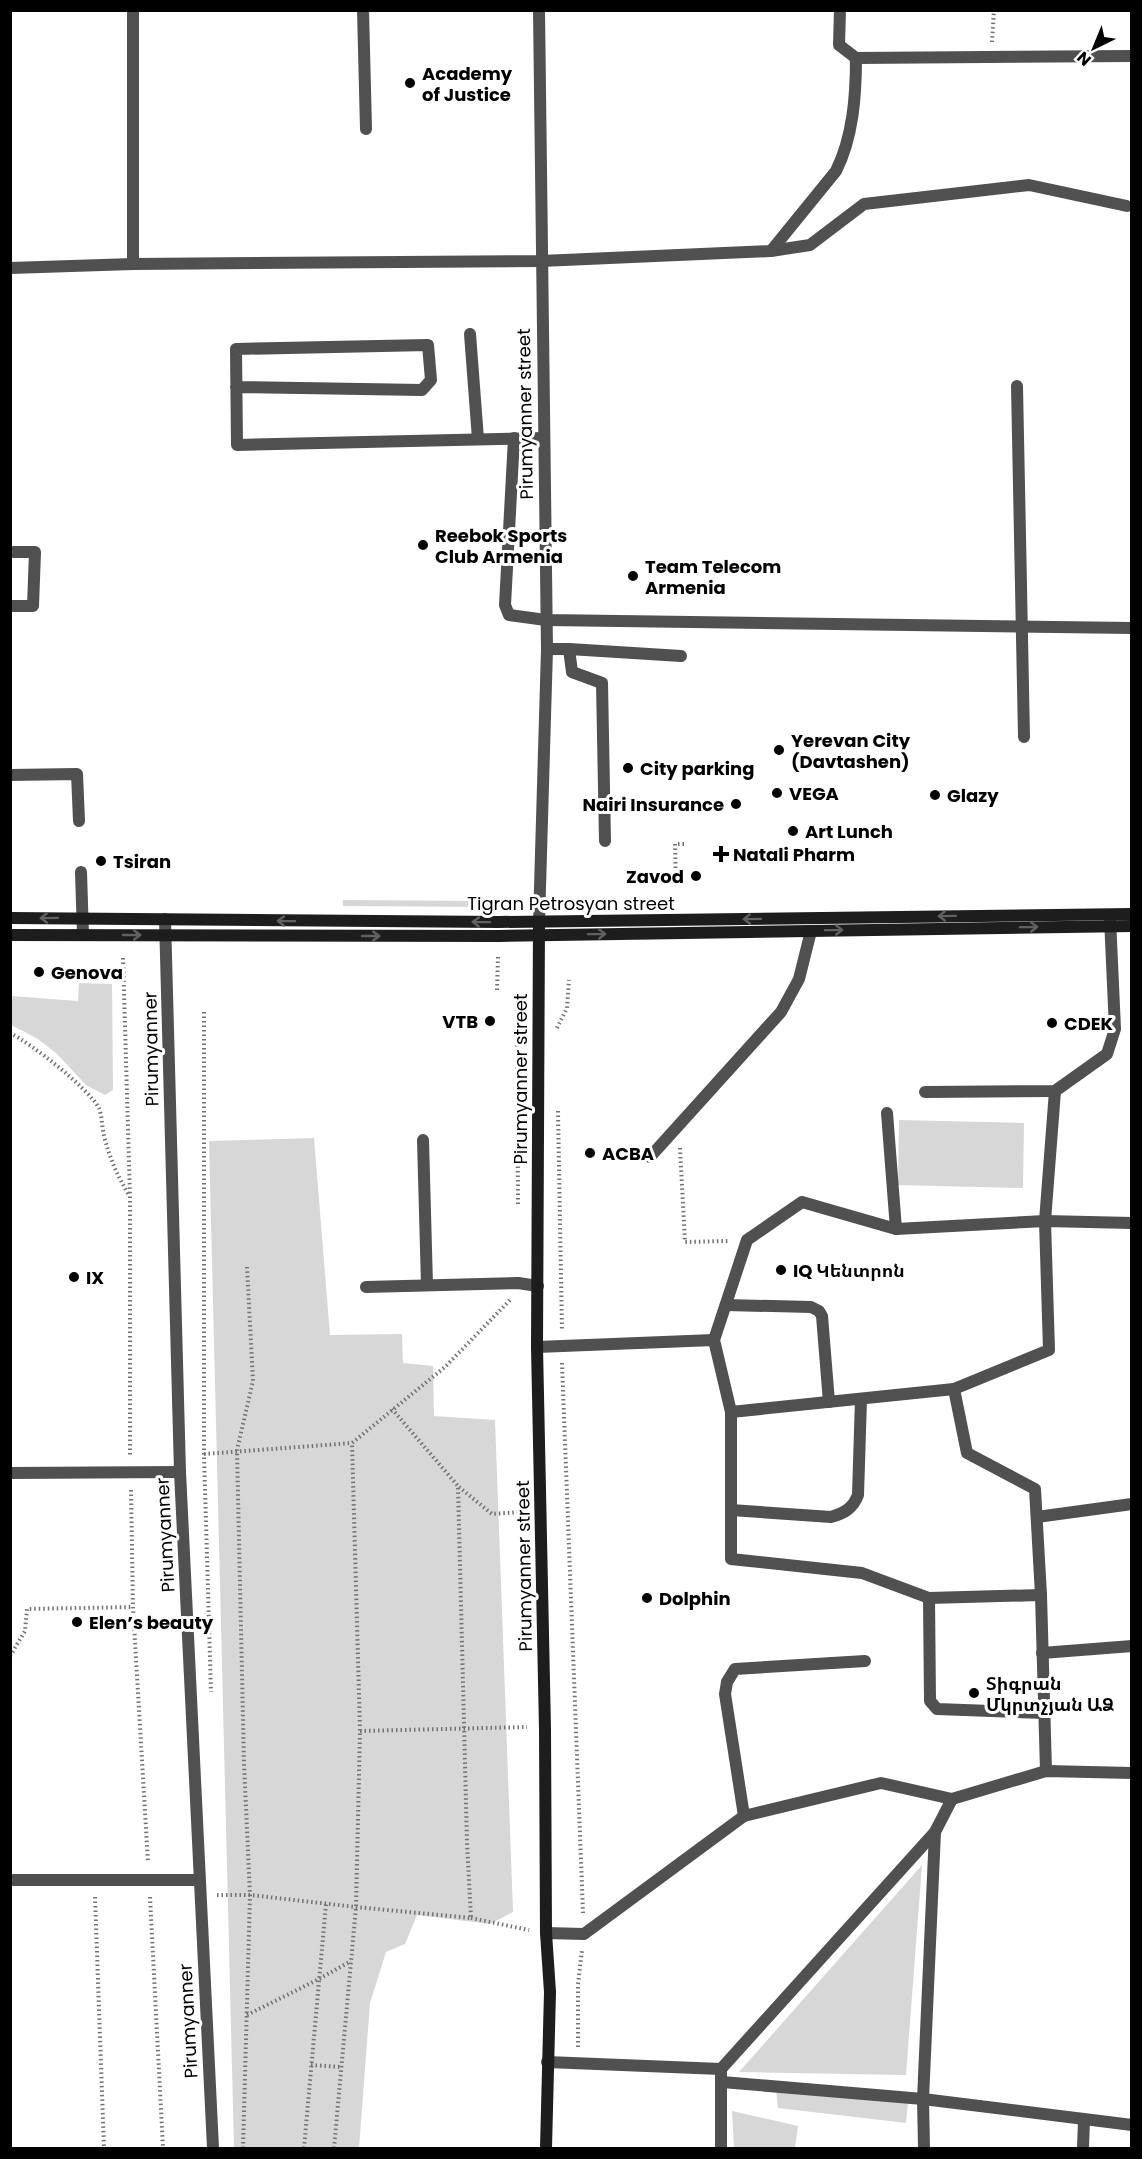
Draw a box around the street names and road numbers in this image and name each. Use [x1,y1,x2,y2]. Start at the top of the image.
street label: Pirumyanner street [511,328,539,500]
street label: Tigran Petrosyan street [467,891,675,916]
street label: Pirumyanner [137,991,165,1107]
street label: Pirumyanner street [508,993,533,1165]
street label: Pirumyanner [149,1477,180,1593]
street label: Pirumyanner street [510,1480,538,1652]
street label: Pirumyanner [172,1963,203,2079]

